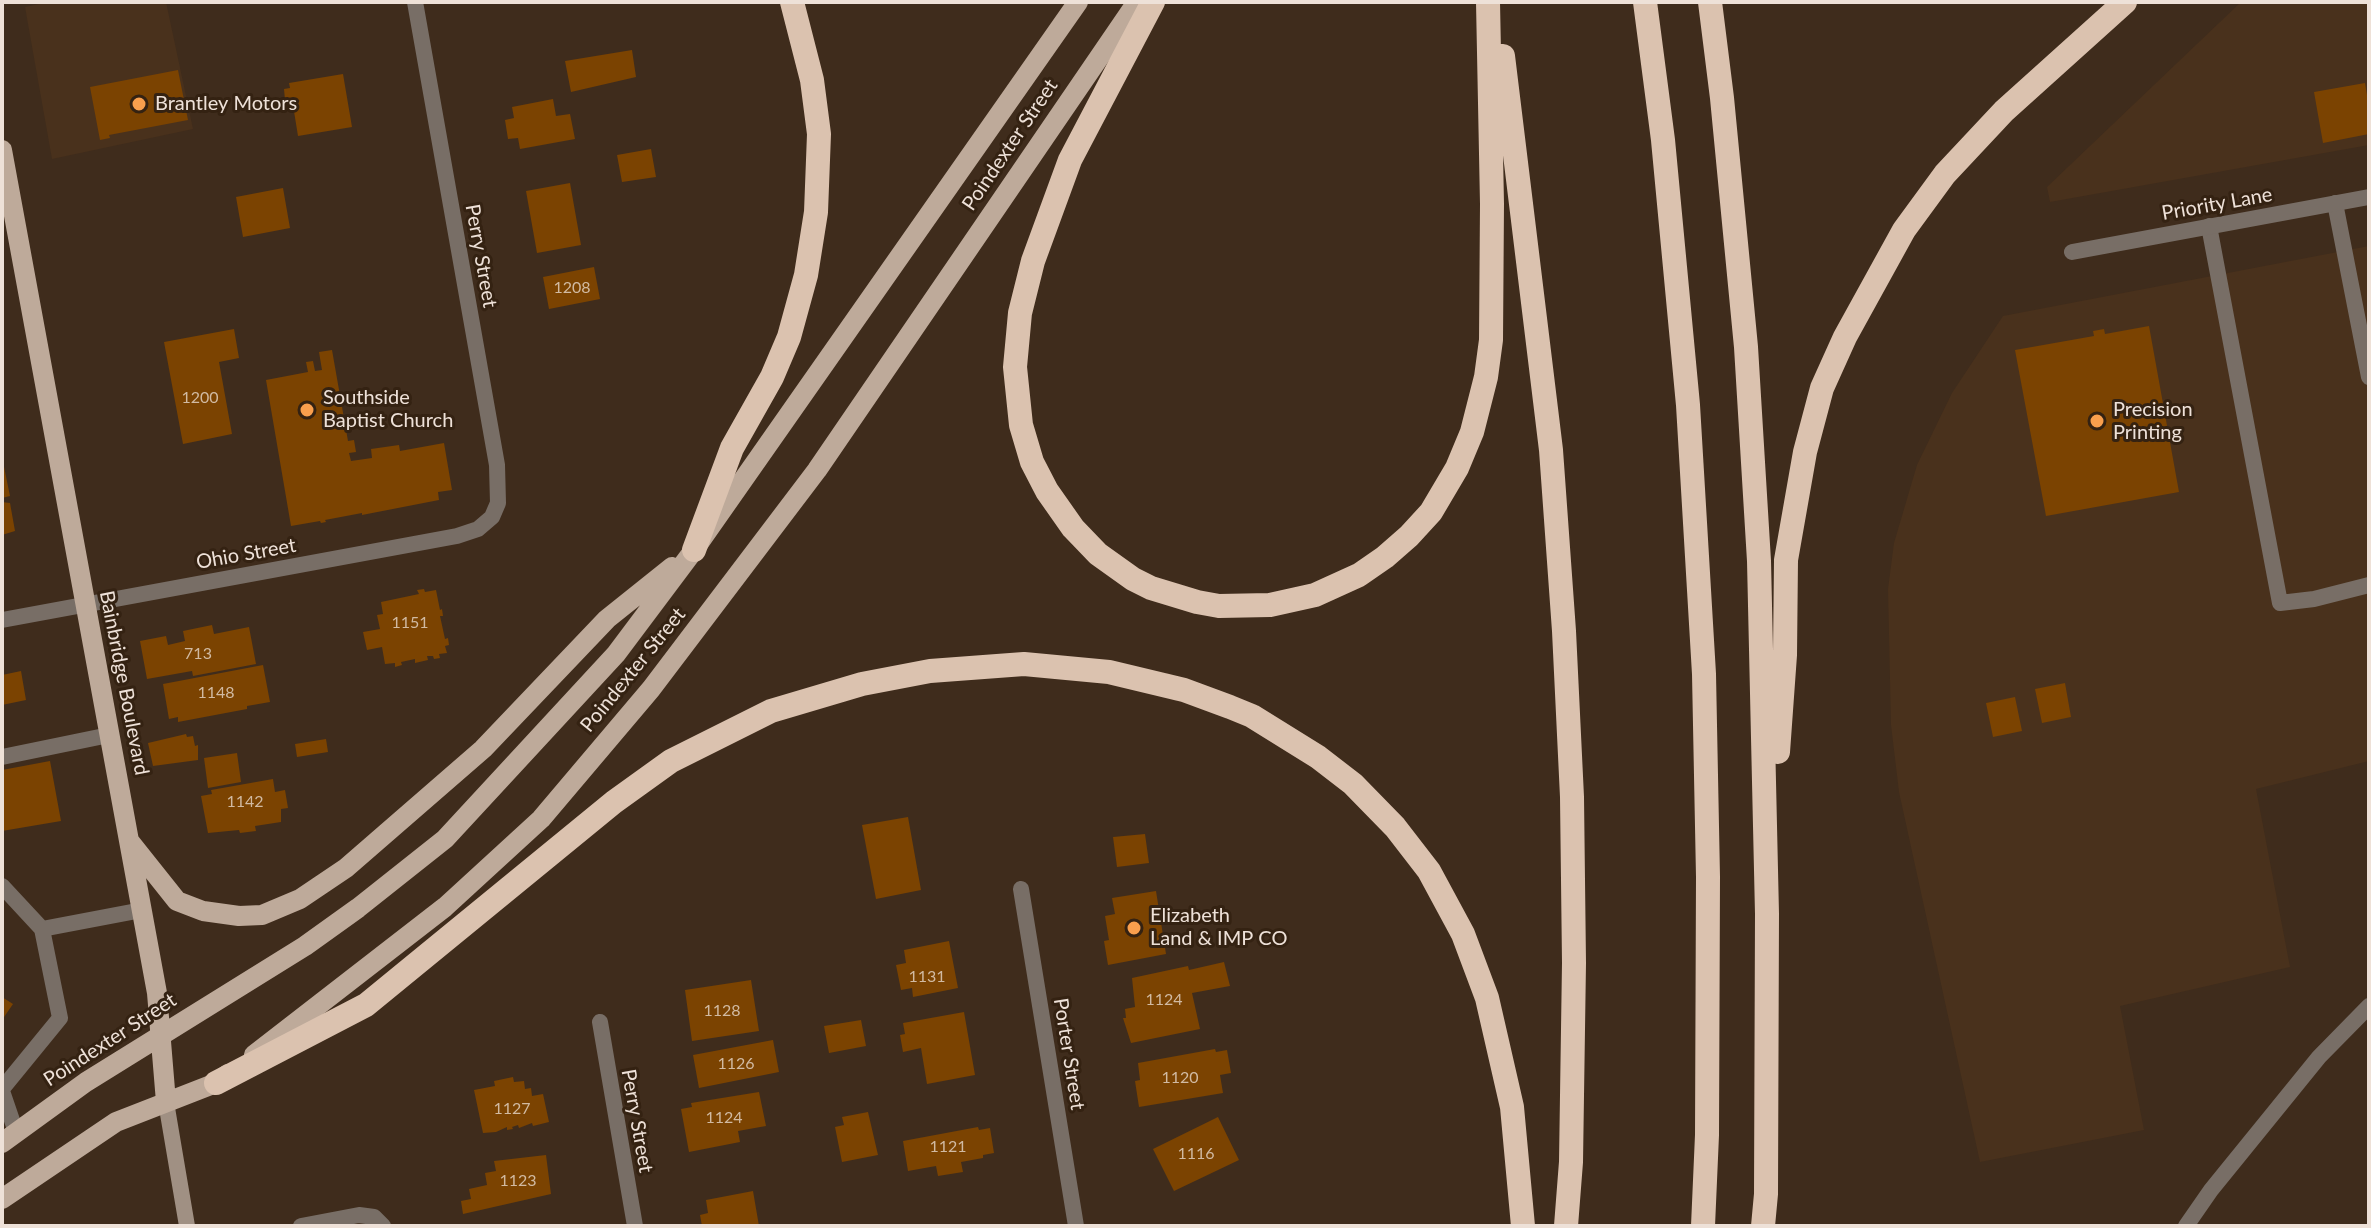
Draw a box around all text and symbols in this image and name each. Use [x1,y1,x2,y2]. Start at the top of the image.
street label: Poindexter Street [957,75,1063,215]
place label: Brantley Motors [155,92,297,116]
marker: Brantley Motors [130,95,148,113]
street label: Priority Lane [2160,182,2274,226]
street label: Perry Street [460,202,502,310]
house number: 1208 [553,278,591,298]
place label: Southside Baptist Church [323,386,453,433]
house number: 1200 [181,388,219,408]
place label: Precision Printing [2113,398,2193,445]
marker: Southside Baptist Church [298,401,316,419]
marker: Precision Printing [2088,412,2106,430]
street label: Ohio Street [194,533,298,575]
street label: Bainbridge Boulevard [94,589,154,777]
street label: Poindexter Street [575,603,691,737]
house number: 1151 [391,613,429,633]
house number: 713 [184,644,212,664]
house number: 1148 [197,683,235,703]
house number: 1142 [226,792,264,812]
place label: Elizabeth Land & IMP CO [1150,904,1287,951]
marker: Elizabeth Land & IMP CO [1125,919,1143,937]
house number: 1131 [908,967,946,987]
street label: Poindexter Street [39,988,181,1092]
house number: 1124 [1145,990,1183,1010]
street label: Porter Street [1048,996,1090,1112]
house number: 1128 [703,1001,741,1021]
house number: 1126 [717,1054,755,1074]
street label: Perry Street [616,1067,658,1175]
house number: 1120 [1161,1068,1199,1088]
house number: 1127 [493,1099,531,1119]
house number: 1124 [705,1108,743,1128]
house number: 1121 [929,1137,967,1157]
house number: 1116 [1177,1144,1215,1164]
house number: 1123 [499,1171,537,1191]

